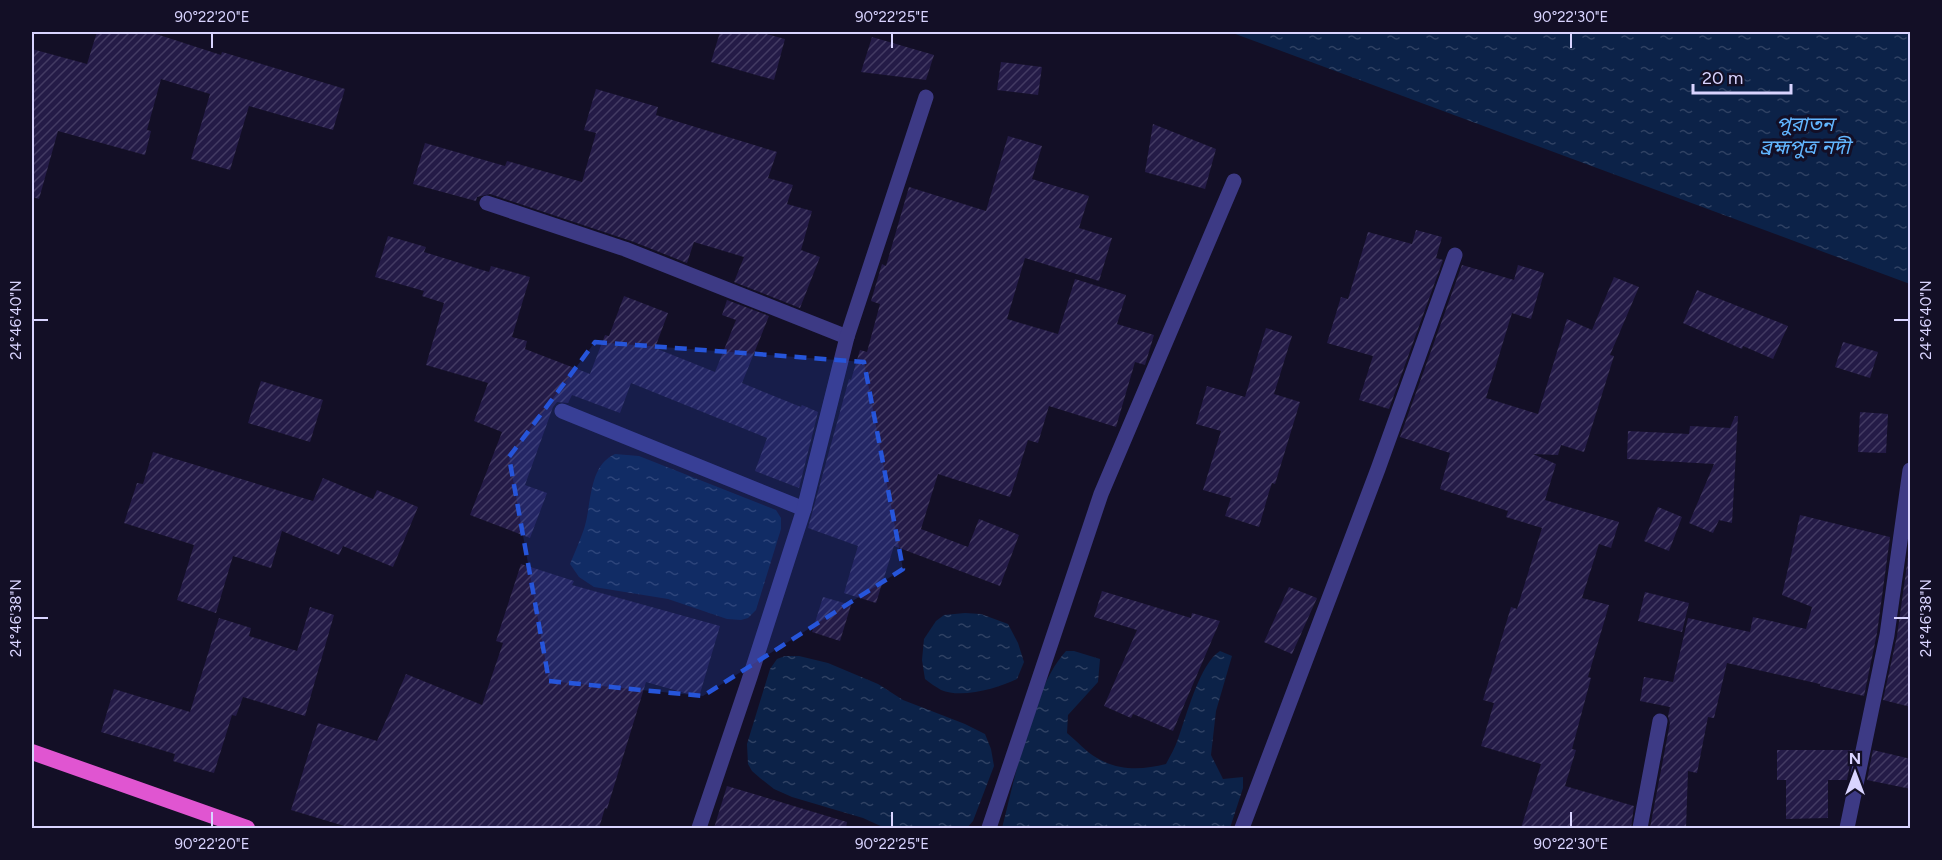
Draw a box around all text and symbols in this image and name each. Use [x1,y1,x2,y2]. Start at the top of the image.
text: 90°22'20"E [174,8,250,26]
text: 90°22'25"E [855,8,929,26]
text: 90°22'30"E [1534,8,1608,26]
scale bar [1693,57,1790,95]
text: 20 m [1702,67,1743,89]
water label: পুরাতন ব্রহ্মপুত্র নদী [1760,112,1854,159]
text: 24°46'40"N [7,280,25,360]
text: 24°46'40"N [1917,280,1935,360]
text: 24°46'38"N [7,579,25,657]
text: 24°46'38"N [1917,579,1935,657]
north arrow [1825,743,1885,803]
text: N [1849,749,1861,768]
text: 90°22'20"E [174,835,250,853]
text: 90°22'25"E [855,835,929,853]
text: 90°22'30"E [1534,835,1608,853]

